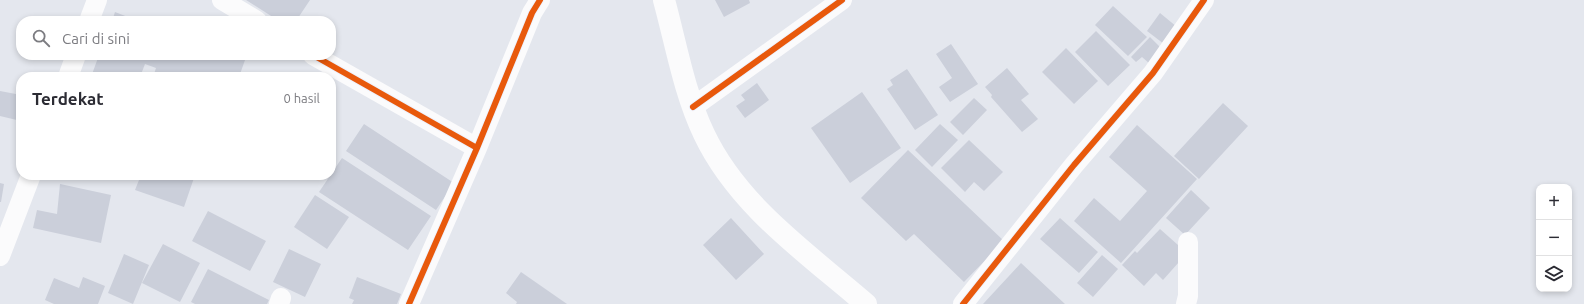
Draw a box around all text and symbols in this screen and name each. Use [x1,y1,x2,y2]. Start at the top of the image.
search box [16,16,336,60]
icon: search [30,27,52,49]
text: Cari di sini [62,30,130,47]
text: Terdekat [32,89,104,108]
text: 0 hasil [283,91,320,105]
map controls [1536,184,1572,292]
button: + [1536,184,1572,220]
button: − [1536,220,1572,256]
button: layers [1536,256,1572,292]

